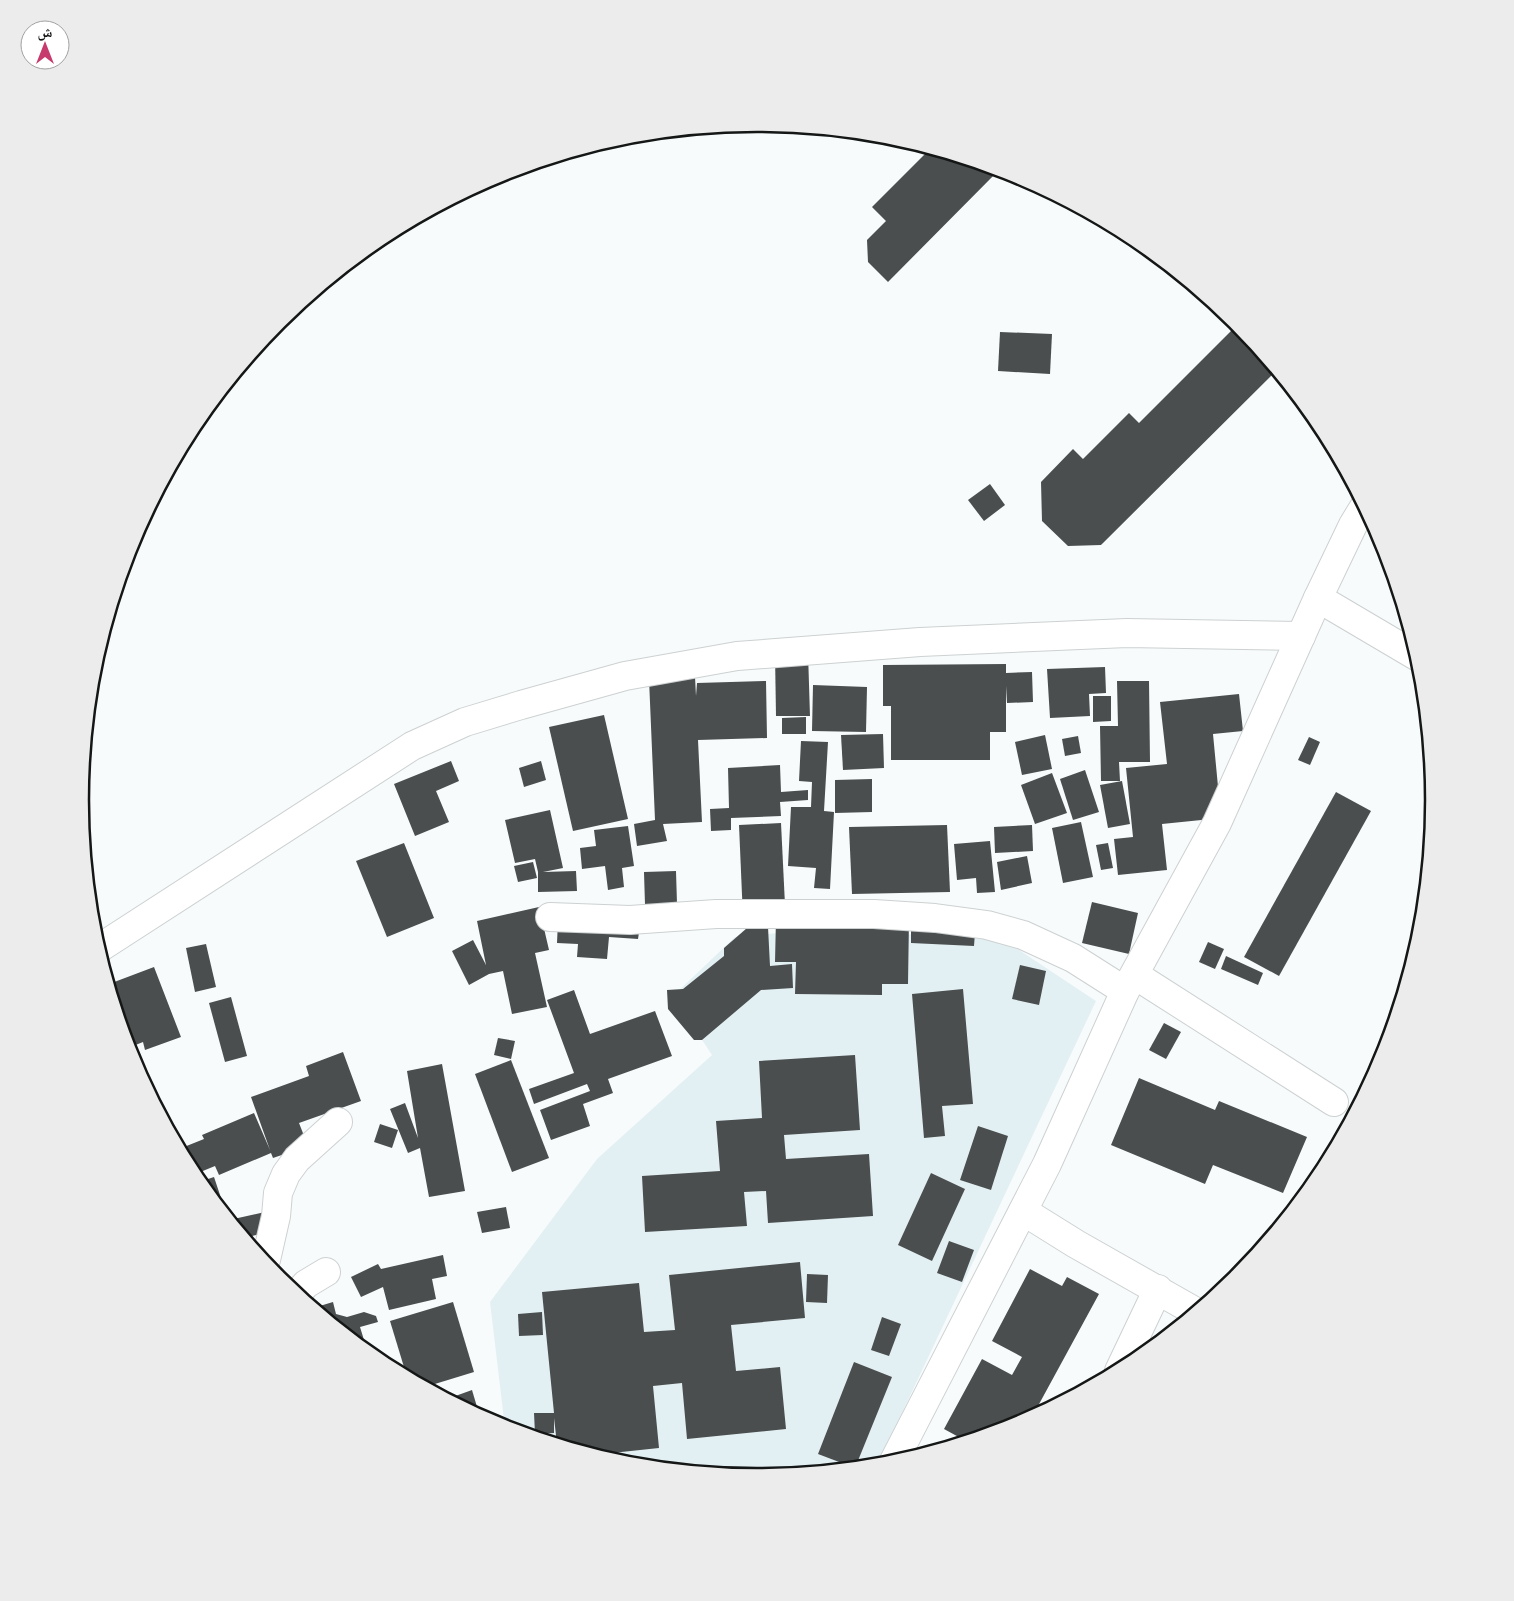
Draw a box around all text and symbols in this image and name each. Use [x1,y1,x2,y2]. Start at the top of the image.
north arrow [20,20,70,70]
text: ش [38,21,53,42]

